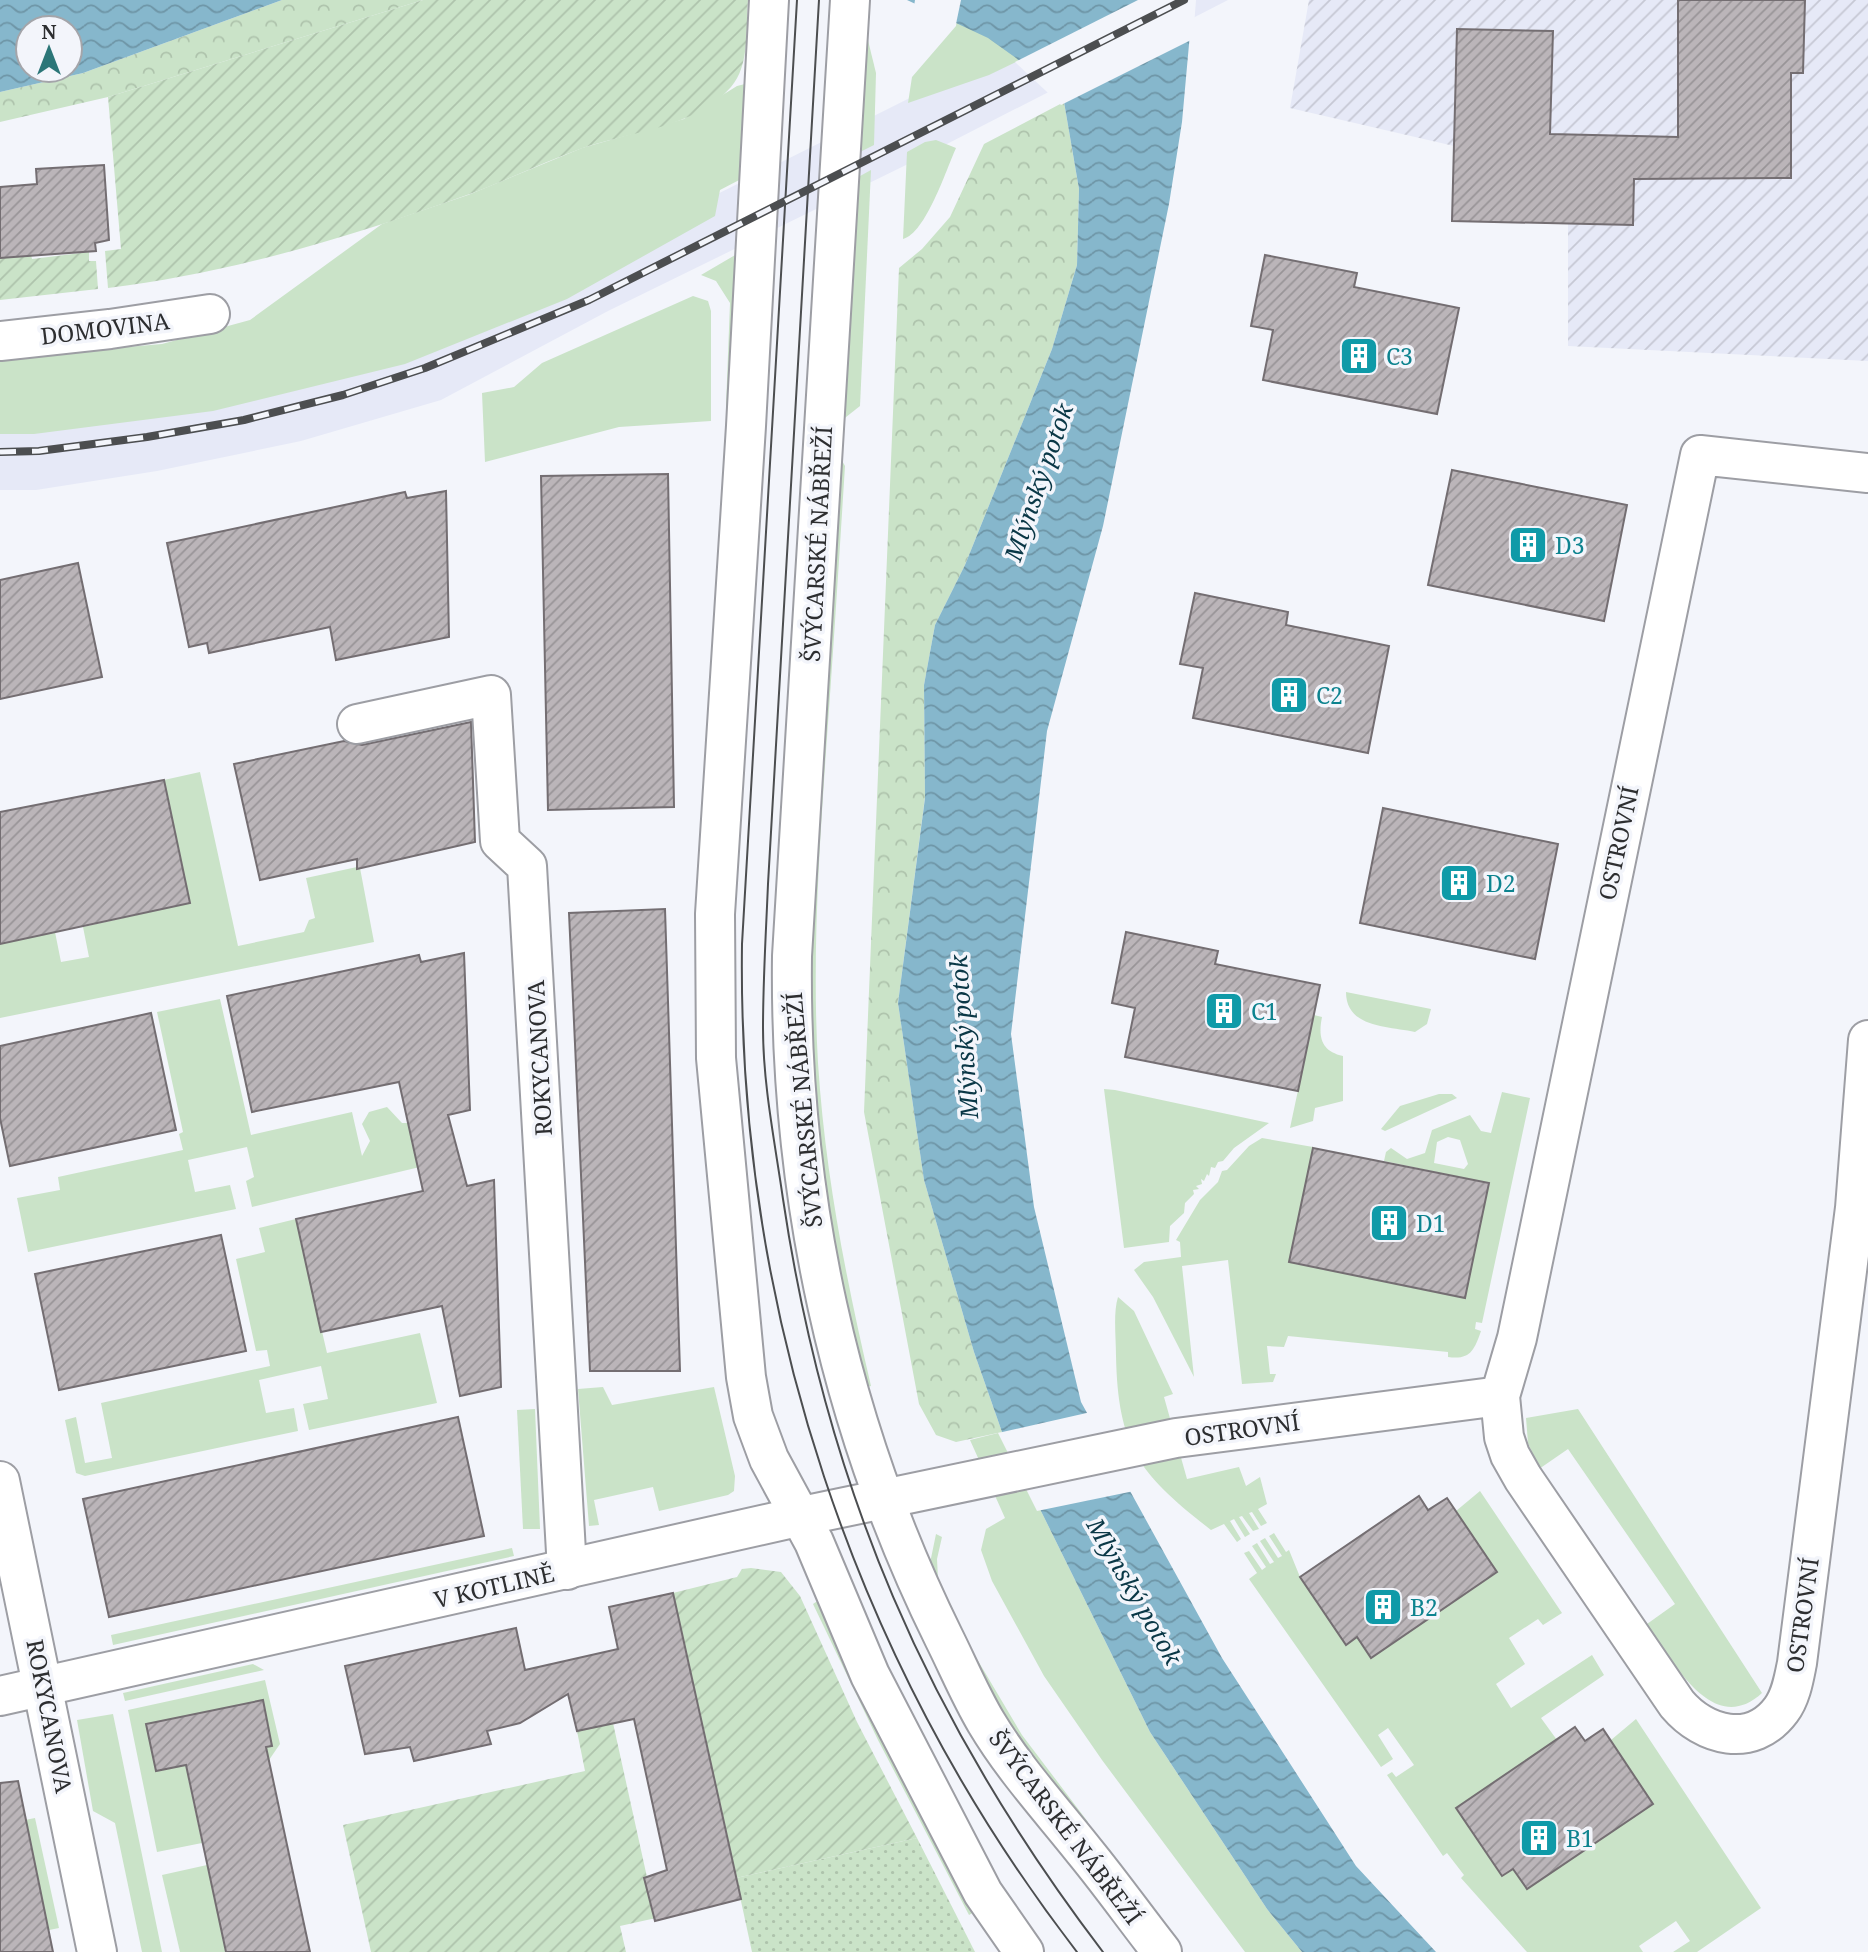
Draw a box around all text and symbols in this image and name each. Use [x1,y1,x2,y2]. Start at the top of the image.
north arrow [14,14,84,84]
text: N [42,19,57,45]
street label: DOMOVINA [39,304,172,352]
building icon: C3 [1338,335,1380,377]
place label: C3 [1386,340,1413,372]
water label: Mlýnský potok [995,398,1081,566]
street label: ŠVÝCARSKÉ NÁBŘEŽÍ [795,425,839,663]
building icon: D3 [1507,524,1549,566]
place label: D3 [1555,529,1585,561]
building icon: C2 [1268,674,1310,716]
place label: C2 [1316,679,1343,711]
street label: OSTROVNÍ [1590,783,1646,903]
building icon: D2 [1438,862,1480,904]
place label: D2 [1486,867,1516,899]
water label: Mlýnský potok [941,952,985,1121]
street label: ROKYCANOVA [519,979,559,1137]
building icon: C1 [1203,990,1245,1032]
street label: ŠVÝCARSKÉ NÁBŘEŽÍ [777,991,829,1229]
place label: C1 [1251,995,1278,1027]
building icon: D1 [1368,1202,1410,1244]
place label: D1 [1416,1207,1446,1239]
street label: OSTROVNÍ [1182,1405,1302,1453]
water label: Mlýnský potok [1079,1511,1191,1672]
street label: OSTROVNÍ [1778,1555,1826,1675]
street label: V KOTLINĚ [431,1557,557,1615]
building icon: B2 [1362,1586,1404,1628]
place label: B2 [1410,1591,1438,1623]
street label: ROKYCANOVA [19,1636,81,1796]
street label: ŠVÝCARSKÉ NÁBŘEŽÍ [982,1723,1150,1931]
building icon: B1 [1518,1817,1560,1859]
place label: B1 [1566,1822,1594,1854]

